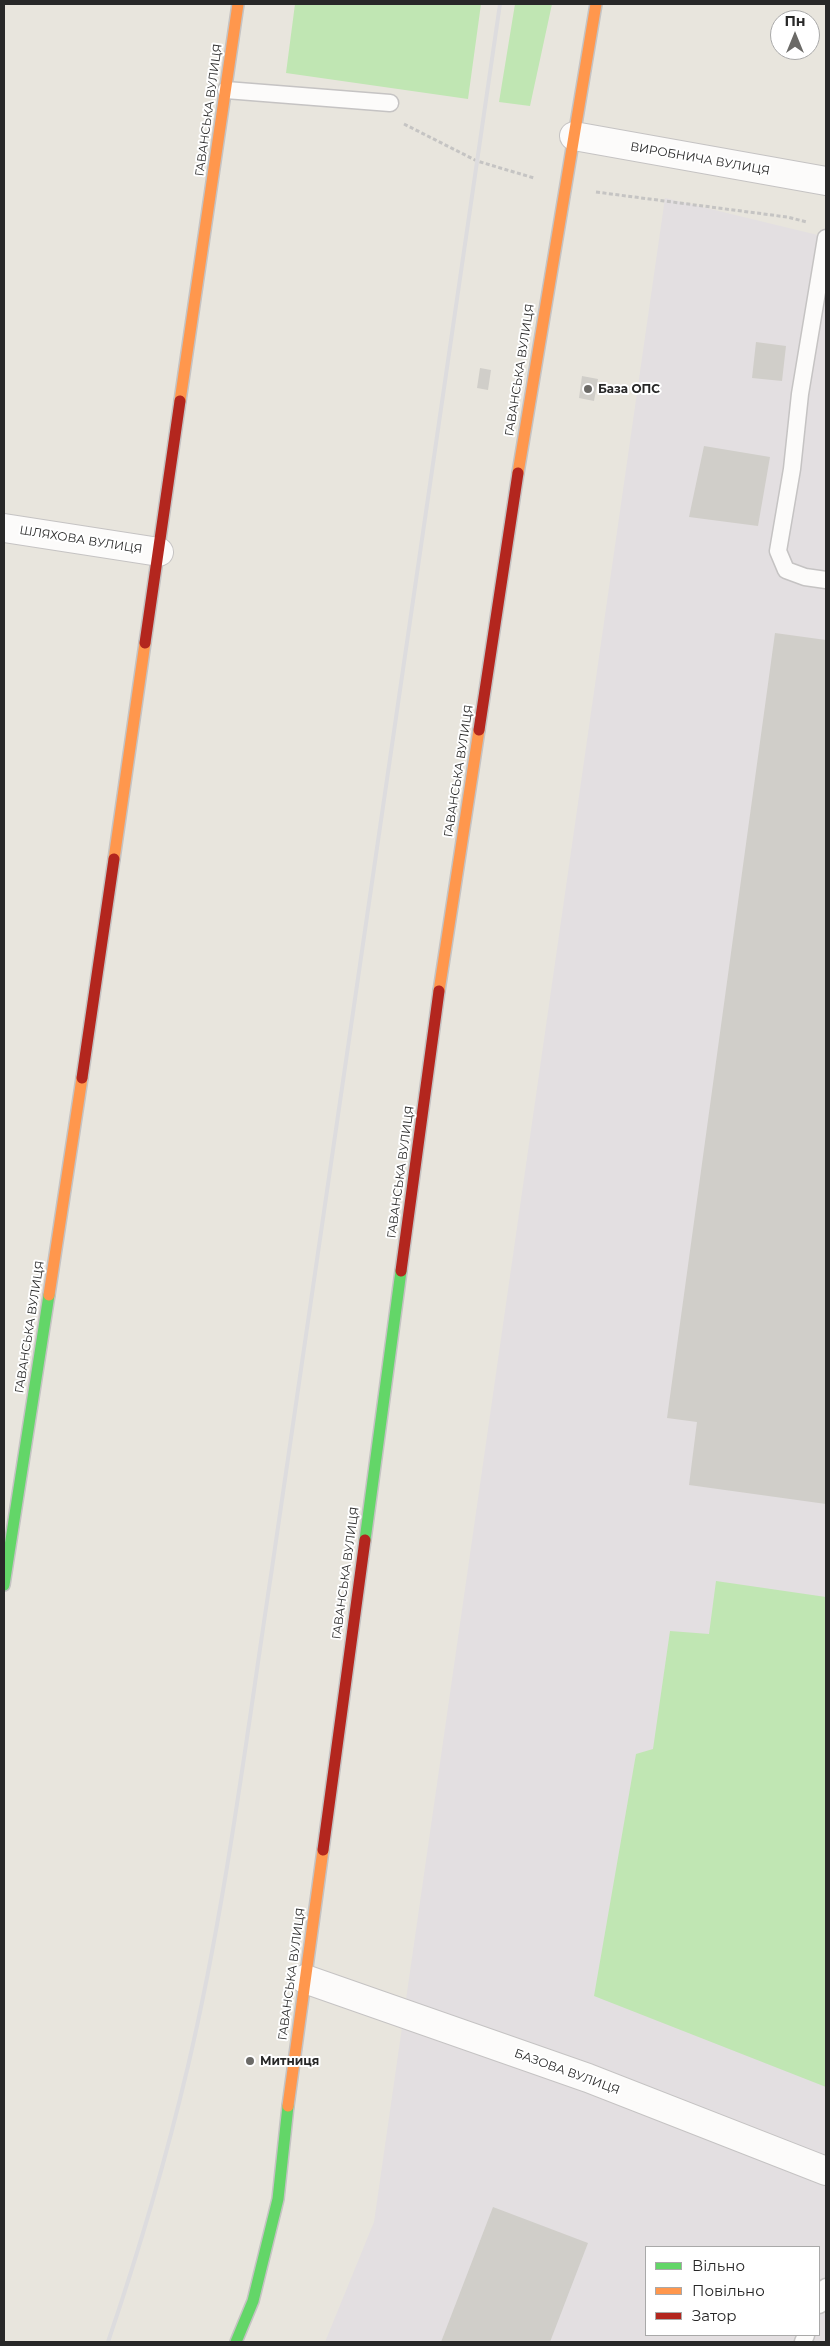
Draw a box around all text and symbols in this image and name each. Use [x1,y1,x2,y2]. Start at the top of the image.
north arrow [770,10,820,60]
text: Пн [784,12,806,30]
street label: ГАВАНСЬКА ВУЛИЦЯ [193,43,225,177]
street label: ВИРОБНИЧА ВУЛИЦЯ [629,140,771,178]
street label: ГАВАНСЬКА ВУЛИЦЯ [502,303,538,437]
place label: База ОПС [598,382,660,396]
marker: База ОПС [582,383,594,395]
street label: ШЛЯХОВА ВУЛИЦЯ [19,523,143,557]
street label: ГАВАНСЬКА ВУЛИЦЯ [441,704,477,838]
street label: ГАВАНСЬКА ВУЛИЦЯ [385,1105,417,1239]
street label: ГАВАНСЬКА ВУЛИЦЯ [12,1260,48,1394]
street label: ГАВАНСЬКА ВУЛИЦЯ [330,1506,362,1640]
street label: ГАВАНСЬКА ВУЛИЦЯ [276,1907,308,2041]
street label: БАЗОВА ВУЛИЦЯ [512,2046,622,2098]
place label: Митниця [260,2054,319,2068]
marker: Митниця [244,2055,256,2067]
legend [645,2246,820,2336]
text: Вільно [692,2256,745,2275]
text: Повільно [692,2281,765,2300]
text: Затор [692,2306,737,2325]

